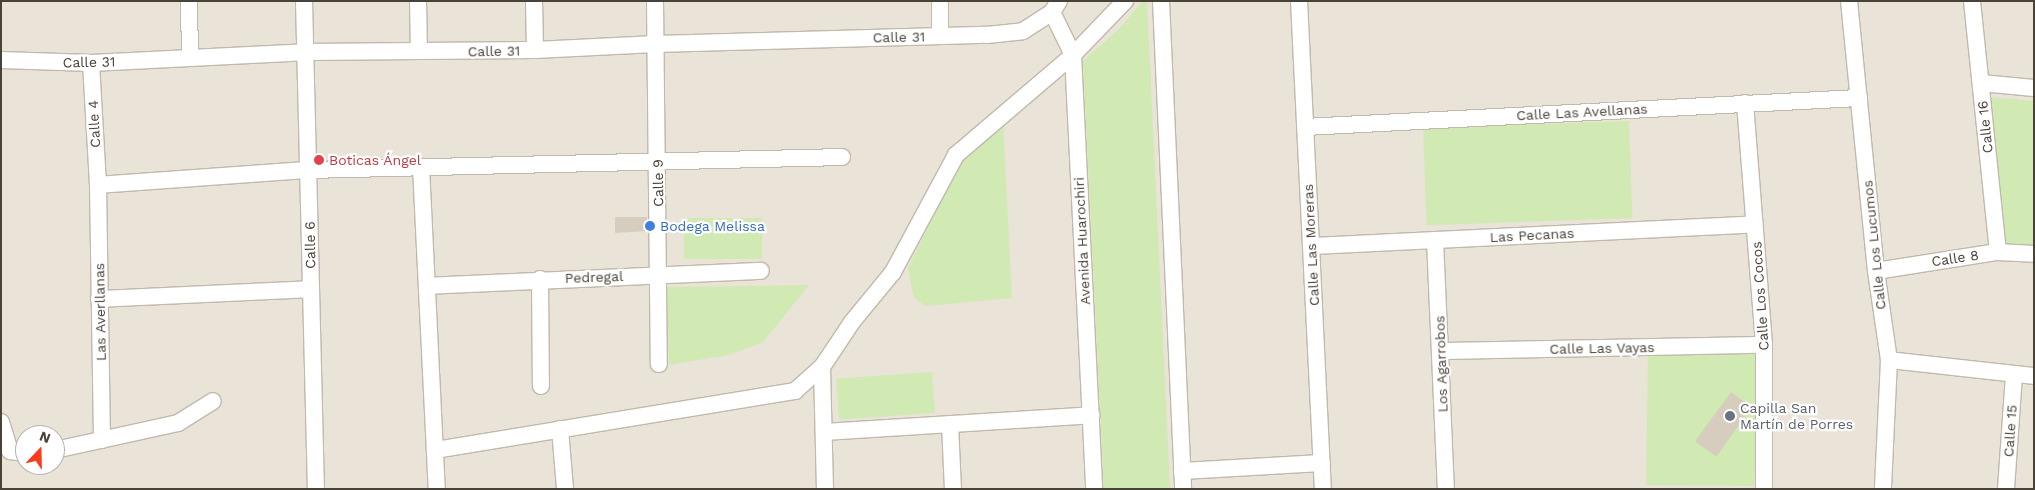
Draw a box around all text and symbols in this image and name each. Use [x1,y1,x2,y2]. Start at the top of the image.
street label: Calle 31 [873,28,925,46]
street label: Calle 31 [468,42,520,60]
street label: Calle 31 [63,53,115,71]
street label: Calle 4 [84,100,104,148]
street label: Calle Las Avellanas [1516,100,1648,124]
street label: Calle 16 [1974,100,1996,154]
place label: Boticas Ángel [329,152,422,168]
marker: Boticas Ángel [313,154,325,166]
street label: Calle 9 [649,159,667,207]
street label: Avenida Huarochiri [1070,177,1094,305]
street label: Calle Los Lucumos [1859,179,1889,311]
street label: Calle Las Moreras [1299,184,1323,306]
place label: Bodega Melissa [660,218,765,234]
marker: Bodega Melissa [644,220,656,232]
street label: Calle 6 [301,221,319,269]
street label: Las Pecanas [1489,224,1575,246]
street label: Calle Los Cocos [1748,241,1772,351]
street label: Calle 8 [1930,246,1980,270]
street label: Las Averllanas [91,262,109,362]
street label: Pedregal [564,268,624,286]
street label: Los Agarrobos [1431,315,1451,413]
street label: Calle Las Vayas [1549,339,1655,357]
place label: Capilla San Martín de Porres [1740,400,1853,432]
street label: Calle 15 [2000,404,2020,458]
marker: Capilla San Martín de Porres [1724,410,1736,422]
north arrow [15,425,65,475]
text: N [37,428,53,446]

